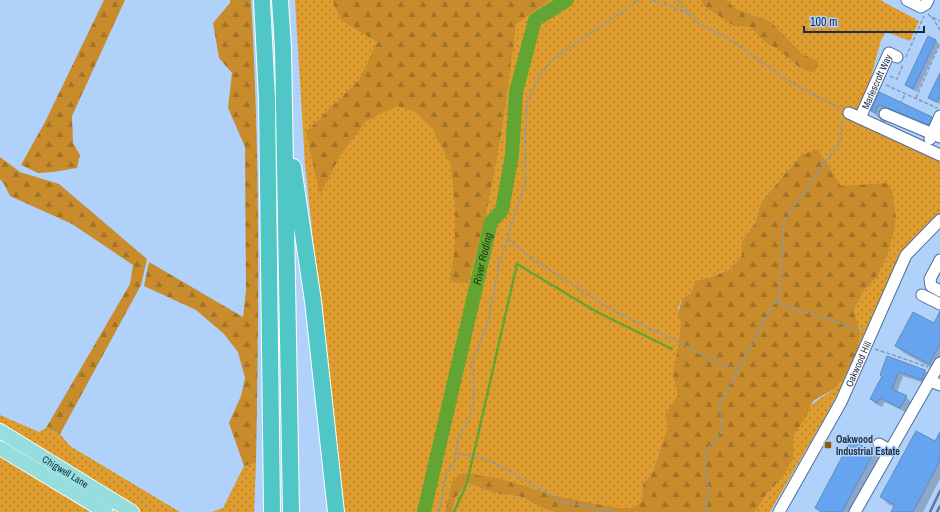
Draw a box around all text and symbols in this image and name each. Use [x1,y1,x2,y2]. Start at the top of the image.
scale bar [804,8,924,34]
text: 100 m [810,14,837,30]
street label: Marlescroft Way [858,51,895,111]
water label: River Roding [470,231,495,286]
street label: Oakwood Hill [842,339,874,389]
place label: Oakwood Industrial Estate [836,433,900,458]
marker: Oakwood Industrial Estate [823,440,833,450]
street label: Chigwell Lane [40,452,92,491]

